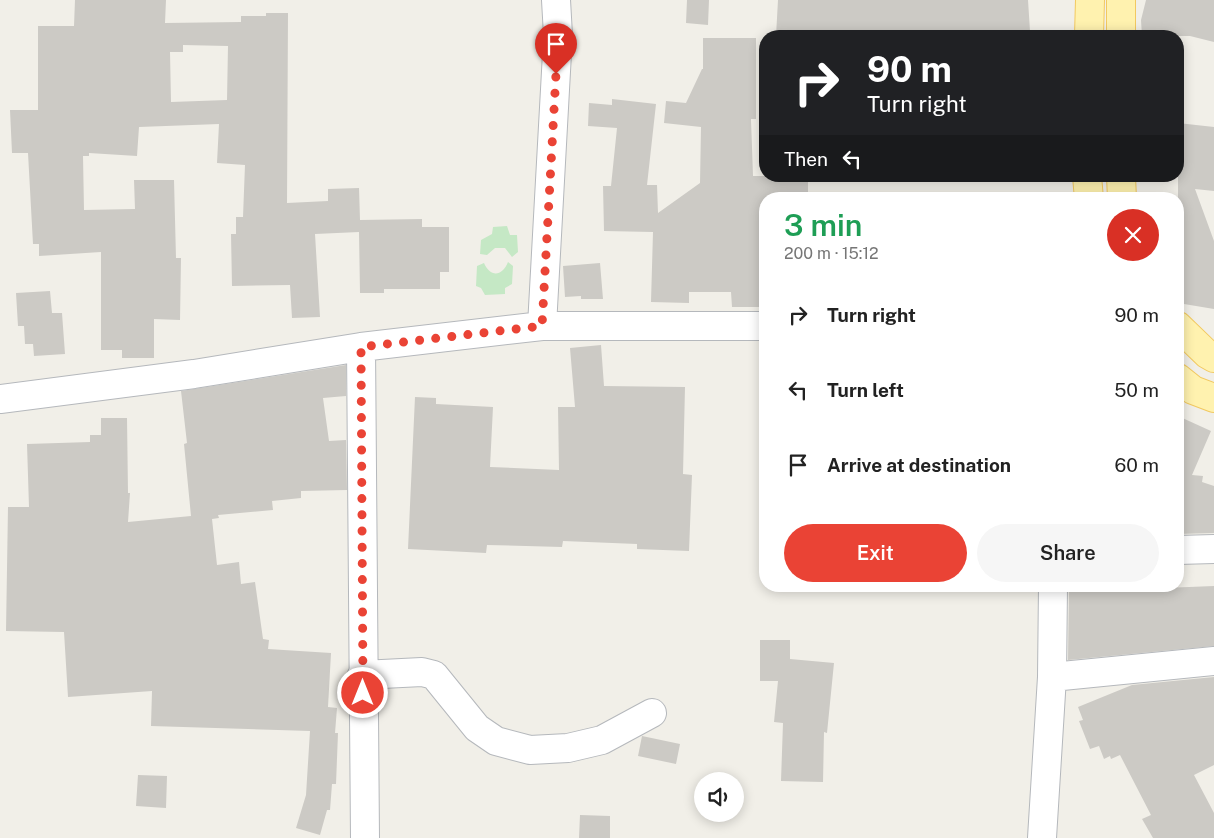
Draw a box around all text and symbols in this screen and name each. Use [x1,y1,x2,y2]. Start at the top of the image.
pin [535,23,577,74]
icon: arrive [542,30,570,58]
text: 90 m [867,49,952,90]
icon: right [784,50,849,115]
text: Turn right [867,91,967,117]
icon: left [838,145,866,173]
text: Then [784,148,828,170]
text: 3 min [784,207,862,243]
button: close [1107,209,1159,261]
text: 200 m · 15:12 [784,244,879,263]
icon: right [784,301,812,329]
text: Turn right [827,304,916,326]
text: 90 m [1115,304,1159,326]
icon: left [784,376,812,404]
text: Turn left [827,379,904,401]
text: 50 m [1114,379,1159,401]
icon: arrive [784,451,812,479]
text: Arrive at destination [827,454,1011,476]
text: 60 m [1115,454,1159,476]
button: Exit [784,524,967,582]
button: Share [977,524,1159,582]
position arrow [336,666,388,718]
map controls [694,772,744,822]
button: sound [694,772,744,822]

